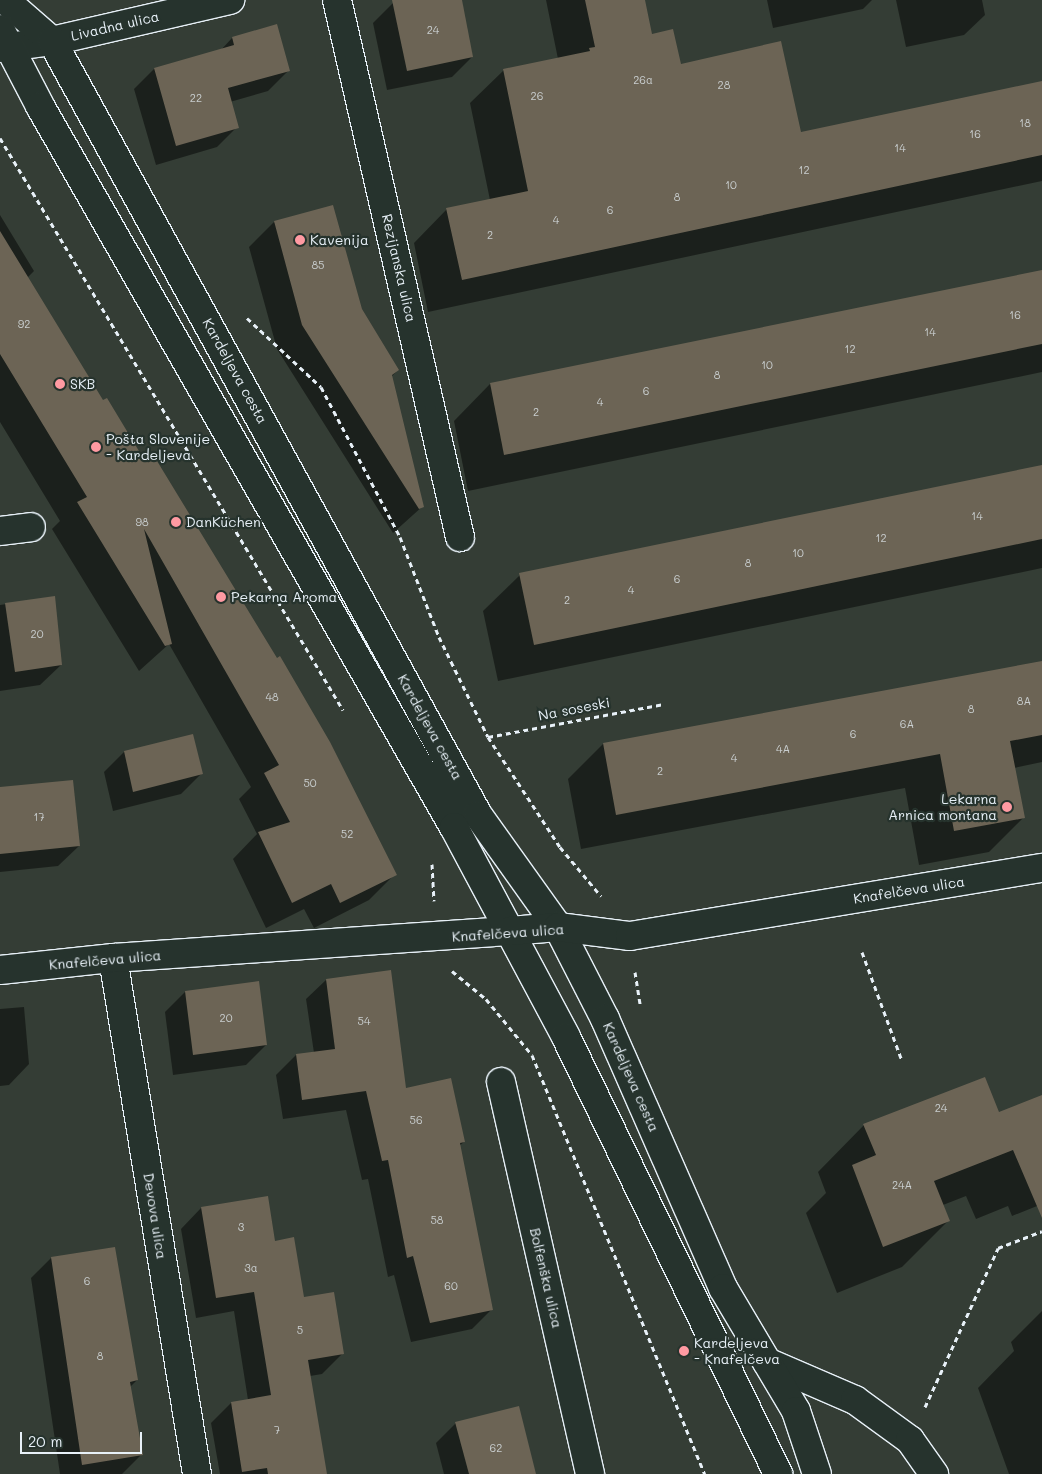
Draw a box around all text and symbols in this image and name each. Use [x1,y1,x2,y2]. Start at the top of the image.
street label: Livadna ulica [69,8,161,44]
house number: 24 [427,23,439,37]
house number: 26a [633,73,653,87]
house number: 28 [718,78,730,92]
house number: 26 [531,89,543,103]
house number: 22 [190,91,202,105]
house number: 18 [1019,116,1031,130]
house number: 16 [969,127,981,141]
house number: 14 [894,141,906,155]
house number: 12 [798,163,810,177]
house number: 10 [725,178,737,192]
house number: 8 [674,190,680,204]
house number: 6 [607,203,613,217]
street label: Rezijanska ulica [378,212,420,324]
house number: 4 [553,213,559,227]
house number: 2 [487,228,493,242]
place label: Kavenija [310,232,369,248]
marker: Kavenija [294,234,306,246]
house number: 85 [311,258,325,272]
house number: 16 [1009,308,1021,322]
street label: Kardeljeva cesta [199,315,271,427]
house number: 92 [18,317,30,331]
house number: 14 [924,325,936,339]
house number: 12 [844,342,856,356]
house number: 10 [761,358,773,372]
house number: 8 [714,368,720,382]
place label: SKB [70,376,95,392]
marker: SKB [54,378,66,390]
house number: 6 [643,384,649,398]
house number: 4 [597,395,603,409]
house number: 2 [533,405,539,419]
place label: Pošta Slovenije - Kardeljeva [106,431,210,464]
marker: Pošta Slovenije - Kardeljeva [90,441,102,453]
house number: 14 [971,509,983,523]
place label: DanKüchen [186,514,261,530]
house number: 98 [135,515,149,529]
marker: DanKüchen [170,516,182,528]
house number: 12 [875,531,887,545]
house number: 10 [792,546,804,560]
house number: 8 [745,556,751,570]
house number: 6 [674,572,680,586]
house number: 4 [628,583,634,597]
place label: Pekarna Aroma [231,589,337,605]
marker: Pekarna Aroma [215,591,227,603]
house number: 2 [564,593,570,607]
house number: 20 [31,627,43,641]
street label: Kardeljeva cesta [394,671,466,783]
house number: 48 [265,690,279,704]
street label: Na soseski [537,694,611,724]
house number: 8A [1017,694,1031,708]
house number: 8 [968,702,974,716]
house number: 6A [900,717,914,731]
house number: 6 [850,727,856,741]
house number: 4A [776,742,790,756]
house number: 4 [731,751,737,765]
house number: 2 [657,764,663,778]
house number: 50 [303,776,317,790]
place label: Lekarna Arnica montana [888,791,997,824]
marker: Lekarna Arnica montana [1001,801,1013,813]
house number: 17 [33,810,45,824]
house number: 52 [341,827,353,841]
street label: Knafelčeva ulica [852,873,966,907]
street label: Knafelčeva ulica [451,921,565,945]
street label: Knafelčeva ulica [48,947,162,973]
house number: 20 [220,1011,232,1025]
house number: 54 [358,1014,370,1028]
street label: Kardeljeva cesta [599,1020,663,1134]
house number: 24 [935,1101,947,1115]
house number: 56 [409,1113,423,1127]
street label: Devova ulica [140,1172,170,1260]
house number: 24A [892,1178,912,1192]
house number: 58 [430,1213,444,1227]
house number: 3 [238,1220,244,1234]
street label: Bolfenška ulica [526,1226,566,1330]
house number: 3a [244,1261,258,1275]
house number: 6 [84,1274,90,1288]
house number: 60 [444,1279,458,1293]
house number: 5 [297,1323,303,1337]
place label: Kardeljeva - Knafelčeva [694,1335,780,1368]
marker: Kardeljeva - Knafelčeva [678,1345,690,1357]
house number: 8 [97,1349,103,1363]
scale bar [22,1422,145,1454]
house number: 7 [274,1423,280,1437]
text: 20 m [28,1431,62,1451]
house number: 62 [490,1441,502,1455]

